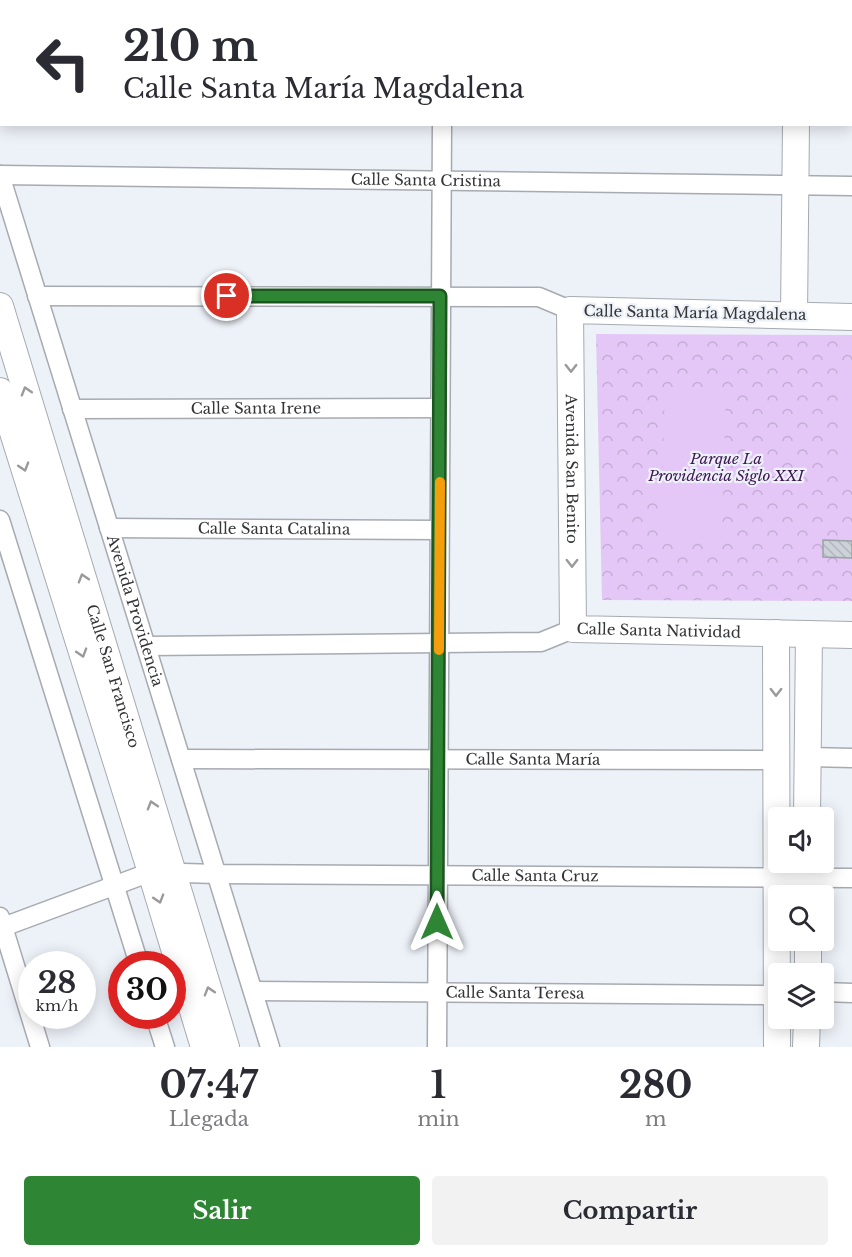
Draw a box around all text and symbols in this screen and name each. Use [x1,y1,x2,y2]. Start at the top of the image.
text: 210 m [123,20,258,72]
icon: left [24,24,102,102]
text: Calle Santa María Magdalena [123,72,524,105]
street label: Calle Santa Cristina [351,170,502,190]
pin [201,270,252,321]
icon: arrive [210,279,243,312]
street label: Calle Santa María Magdalena [583,301,807,324]
one-way arrow [565,364,577,373]
one-way arrow [21,386,33,397]
street label: Avenida San Benito [562,393,582,544]
street label: Calle Santa Irene [191,398,321,418]
park label: Parque La Providencia Siglo XXI [647,449,806,485]
one-way arrow [17,461,29,472]
street label: Calle Santa Catalina [198,519,351,538]
street label: Avenida Providencia [103,531,168,689]
one-way arrow [566,559,578,568]
one-way arrow [78,573,90,584]
street label: Calle San Francisco [83,602,144,750]
street label: Calle Santa Natividad [576,619,741,642]
one-way arrow [75,647,87,658]
one-way arrow [770,687,783,696]
street label: Calle Santa María [466,749,601,769]
one-way arrow [147,800,159,811]
map controls [768,807,834,1029]
button: sound [768,807,834,873]
street label: Calle Santa Cruz [471,866,599,885]
button: search [768,885,834,951]
position arrow [405,890,469,954]
one-way arrow [152,893,164,904]
speed limit sign: 30 [108,951,186,1029]
button: layers [768,963,834,1029]
text: 28 [38,964,76,1001]
street label: Calle Santa Teresa [445,982,585,1003]
one-way arrow [204,986,216,997]
text: km/h [36,996,78,1015]
text: 07:47 [159,1063,258,1108]
text: 1 [431,1063,446,1108]
text: 280 [619,1063,692,1108]
text: Llegada [169,1107,249,1131]
text: min [417,1107,460,1131]
text: m [645,1107,666,1131]
button: Salir [24,1176,420,1245]
button: Compartir [432,1176,828,1245]

